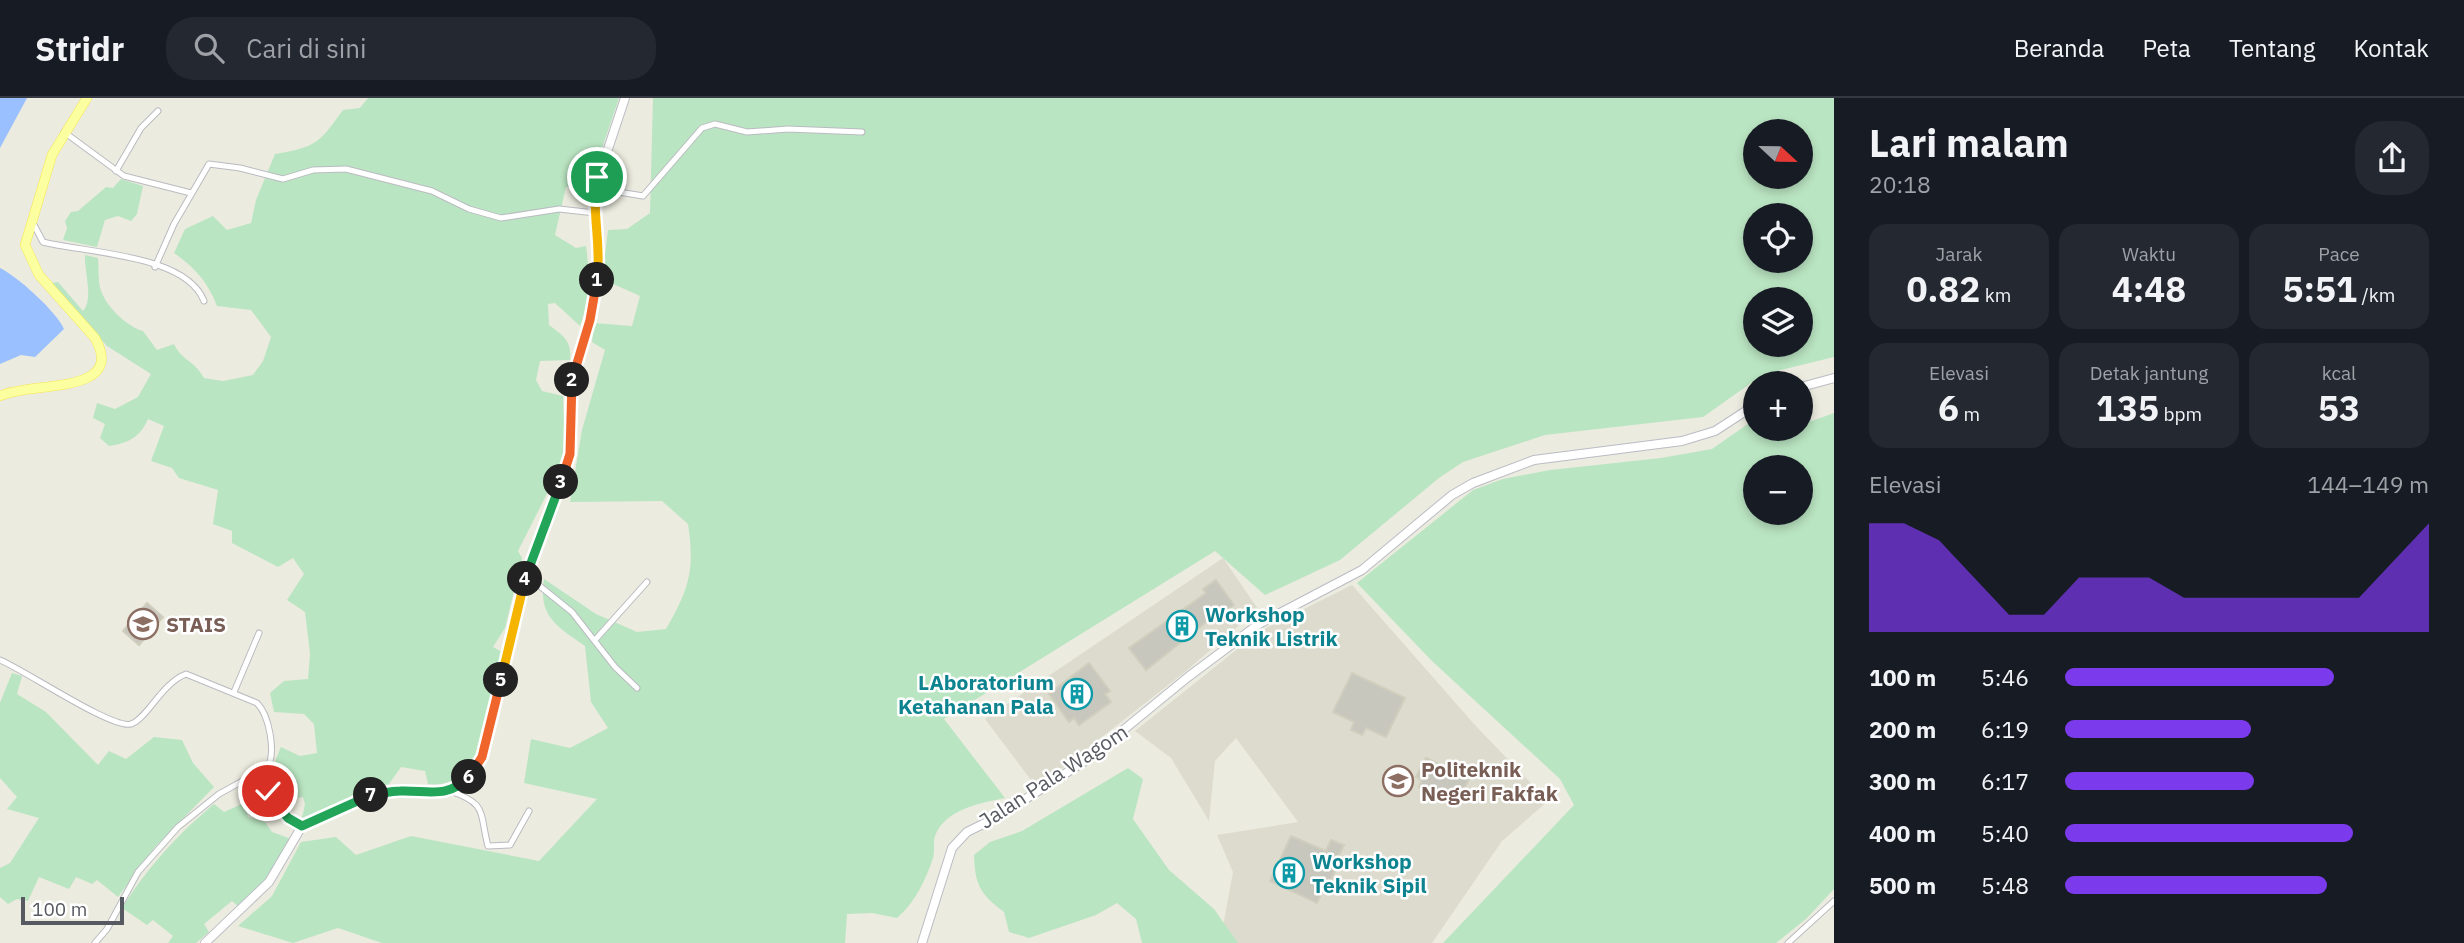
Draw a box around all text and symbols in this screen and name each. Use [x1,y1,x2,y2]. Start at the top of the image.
search box [166,17,656,80]
text: Stridr [35,27,124,70]
icon: search [190,29,228,67]
text: Cari di sini [246,31,367,65]
text: Beranda [2014,32,2104,64]
text: Peta [2142,32,2191,64]
text: Tentang [2229,32,2315,64]
text: Kontak [2353,32,2429,64]
text: Lari malam [1869,118,2069,167]
north arrow [1743,119,1813,189]
map controls [1743,119,1813,525]
button: share [2355,121,2429,195]
pin [567,147,627,207]
icon: arrive [578,158,616,196]
text: 20:18 [1869,169,1931,199]
button: locate [1743,203,1813,273]
text: Jarak [1936,242,1982,266]
text: Waktu [2122,242,2176,266]
text: Pace [2318,242,2360,266]
pin: 1 [580,262,614,298]
text: 0.82 [1907,266,1980,312]
text: 4:48 [2112,266,2186,312]
text: 5:51 [2283,266,2357,312]
text: 1 [591,267,602,291]
text: km [1980,283,2011,307]
text: /km [2357,283,2395,307]
button: layers [1743,287,1813,357]
text: Elevasi [1929,361,1989,385]
text: Detak jantung [2090,361,2208,385]
text: kcal [2322,361,2356,385]
pin: 2 [554,362,590,398]
text: 2 [566,367,577,391]
button: + [1743,371,1813,441]
text: 6 [1938,385,1959,431]
text: 135 [2096,385,2159,431]
text: 53 [2318,385,2360,431]
text: m [1959,402,1980,426]
text: bpm [2159,402,2202,426]
button: − [1743,455,1813,525]
pin: 3 [544,464,578,500]
text: 3 [555,469,566,493]
text: Elevasi [1869,469,1941,499]
text: 144–149 m [2307,469,2429,499]
pin: 4 [508,561,542,596]
text: 4 [519,566,530,590]
place label: Workshop Teknik Listrik [1205,600,1338,652]
school or university icon: STAIS [126,607,160,641]
building icon: Workshop Teknik Listrik [1165,609,1199,643]
place label: STAIS [166,610,226,638]
pin: 5 [484,662,518,698]
text: 100 m [1869,662,1936,692]
text: 5:46 [1981,662,2029,692]
text: 5 [495,667,506,691]
place label: LAboratorium Ketahanan Pala [898,668,1054,720]
building icon: LAboratorium Ketahanan Pala [1060,677,1094,711]
text: 200 m [1869,714,1936,744]
text: 6:19 [1981,714,2029,744]
street label: Jalan Pala Wagom [973,717,1133,835]
place label: Politeknik Negeri Fakfak [1421,755,1559,807]
pin: 6 [452,760,486,794]
pin [238,761,298,821]
text: 6 [463,764,474,788]
school or university icon: Politeknik Negeri Fakfak [1381,764,1415,798]
text: 300 m [1869,766,1936,796]
text: 6:17 [1981,766,2029,796]
icon: check [249,772,287,810]
pin: 7 [354,778,388,812]
text: 7 [365,782,376,806]
text: 400 m [1869,818,1936,848]
text: 5:40 [1981,818,2029,848]
place label: Workshop Teknik Sipil [1312,847,1427,899]
building icon: Workshop Teknik Sipil [1272,856,1306,890]
text: 500 m [1869,870,1936,900]
text: 5:48 [1981,870,2029,900]
scale bar [21,894,124,926]
text: 100 m [32,897,87,921]

